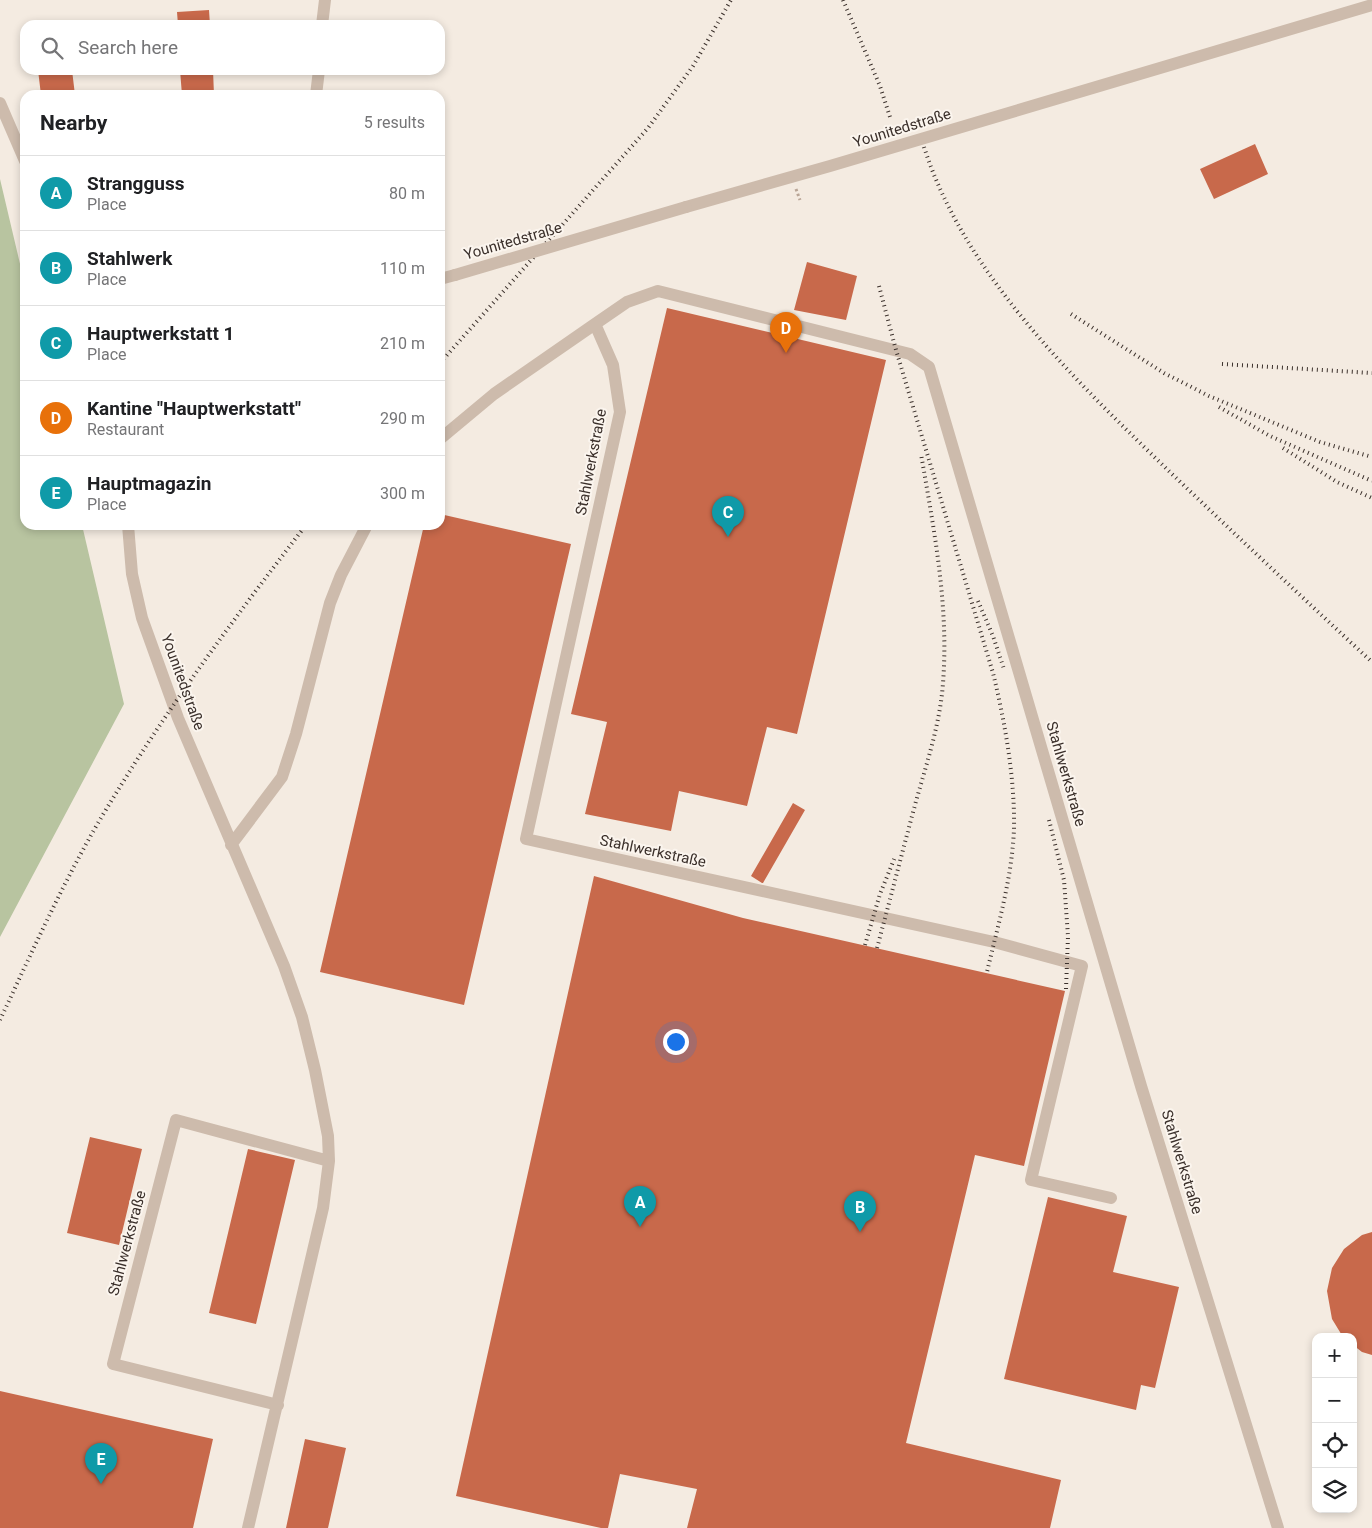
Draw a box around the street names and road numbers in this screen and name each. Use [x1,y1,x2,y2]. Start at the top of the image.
street label: Younitedstraße [851,105,953,151]
street label: Younitedstraße [462,218,564,264]
street label: Stahlwerkstraße [572,407,610,517]
street label: Younitedstraße [157,631,209,733]
street label: Stahlwerkstraße [1042,719,1090,829]
street label: Stahlwerkstraße [598,831,708,871]
street label: Stahlwerkstraße [1158,1108,1206,1216]
street label: Stahlwerkstraße [104,1188,150,1298]

